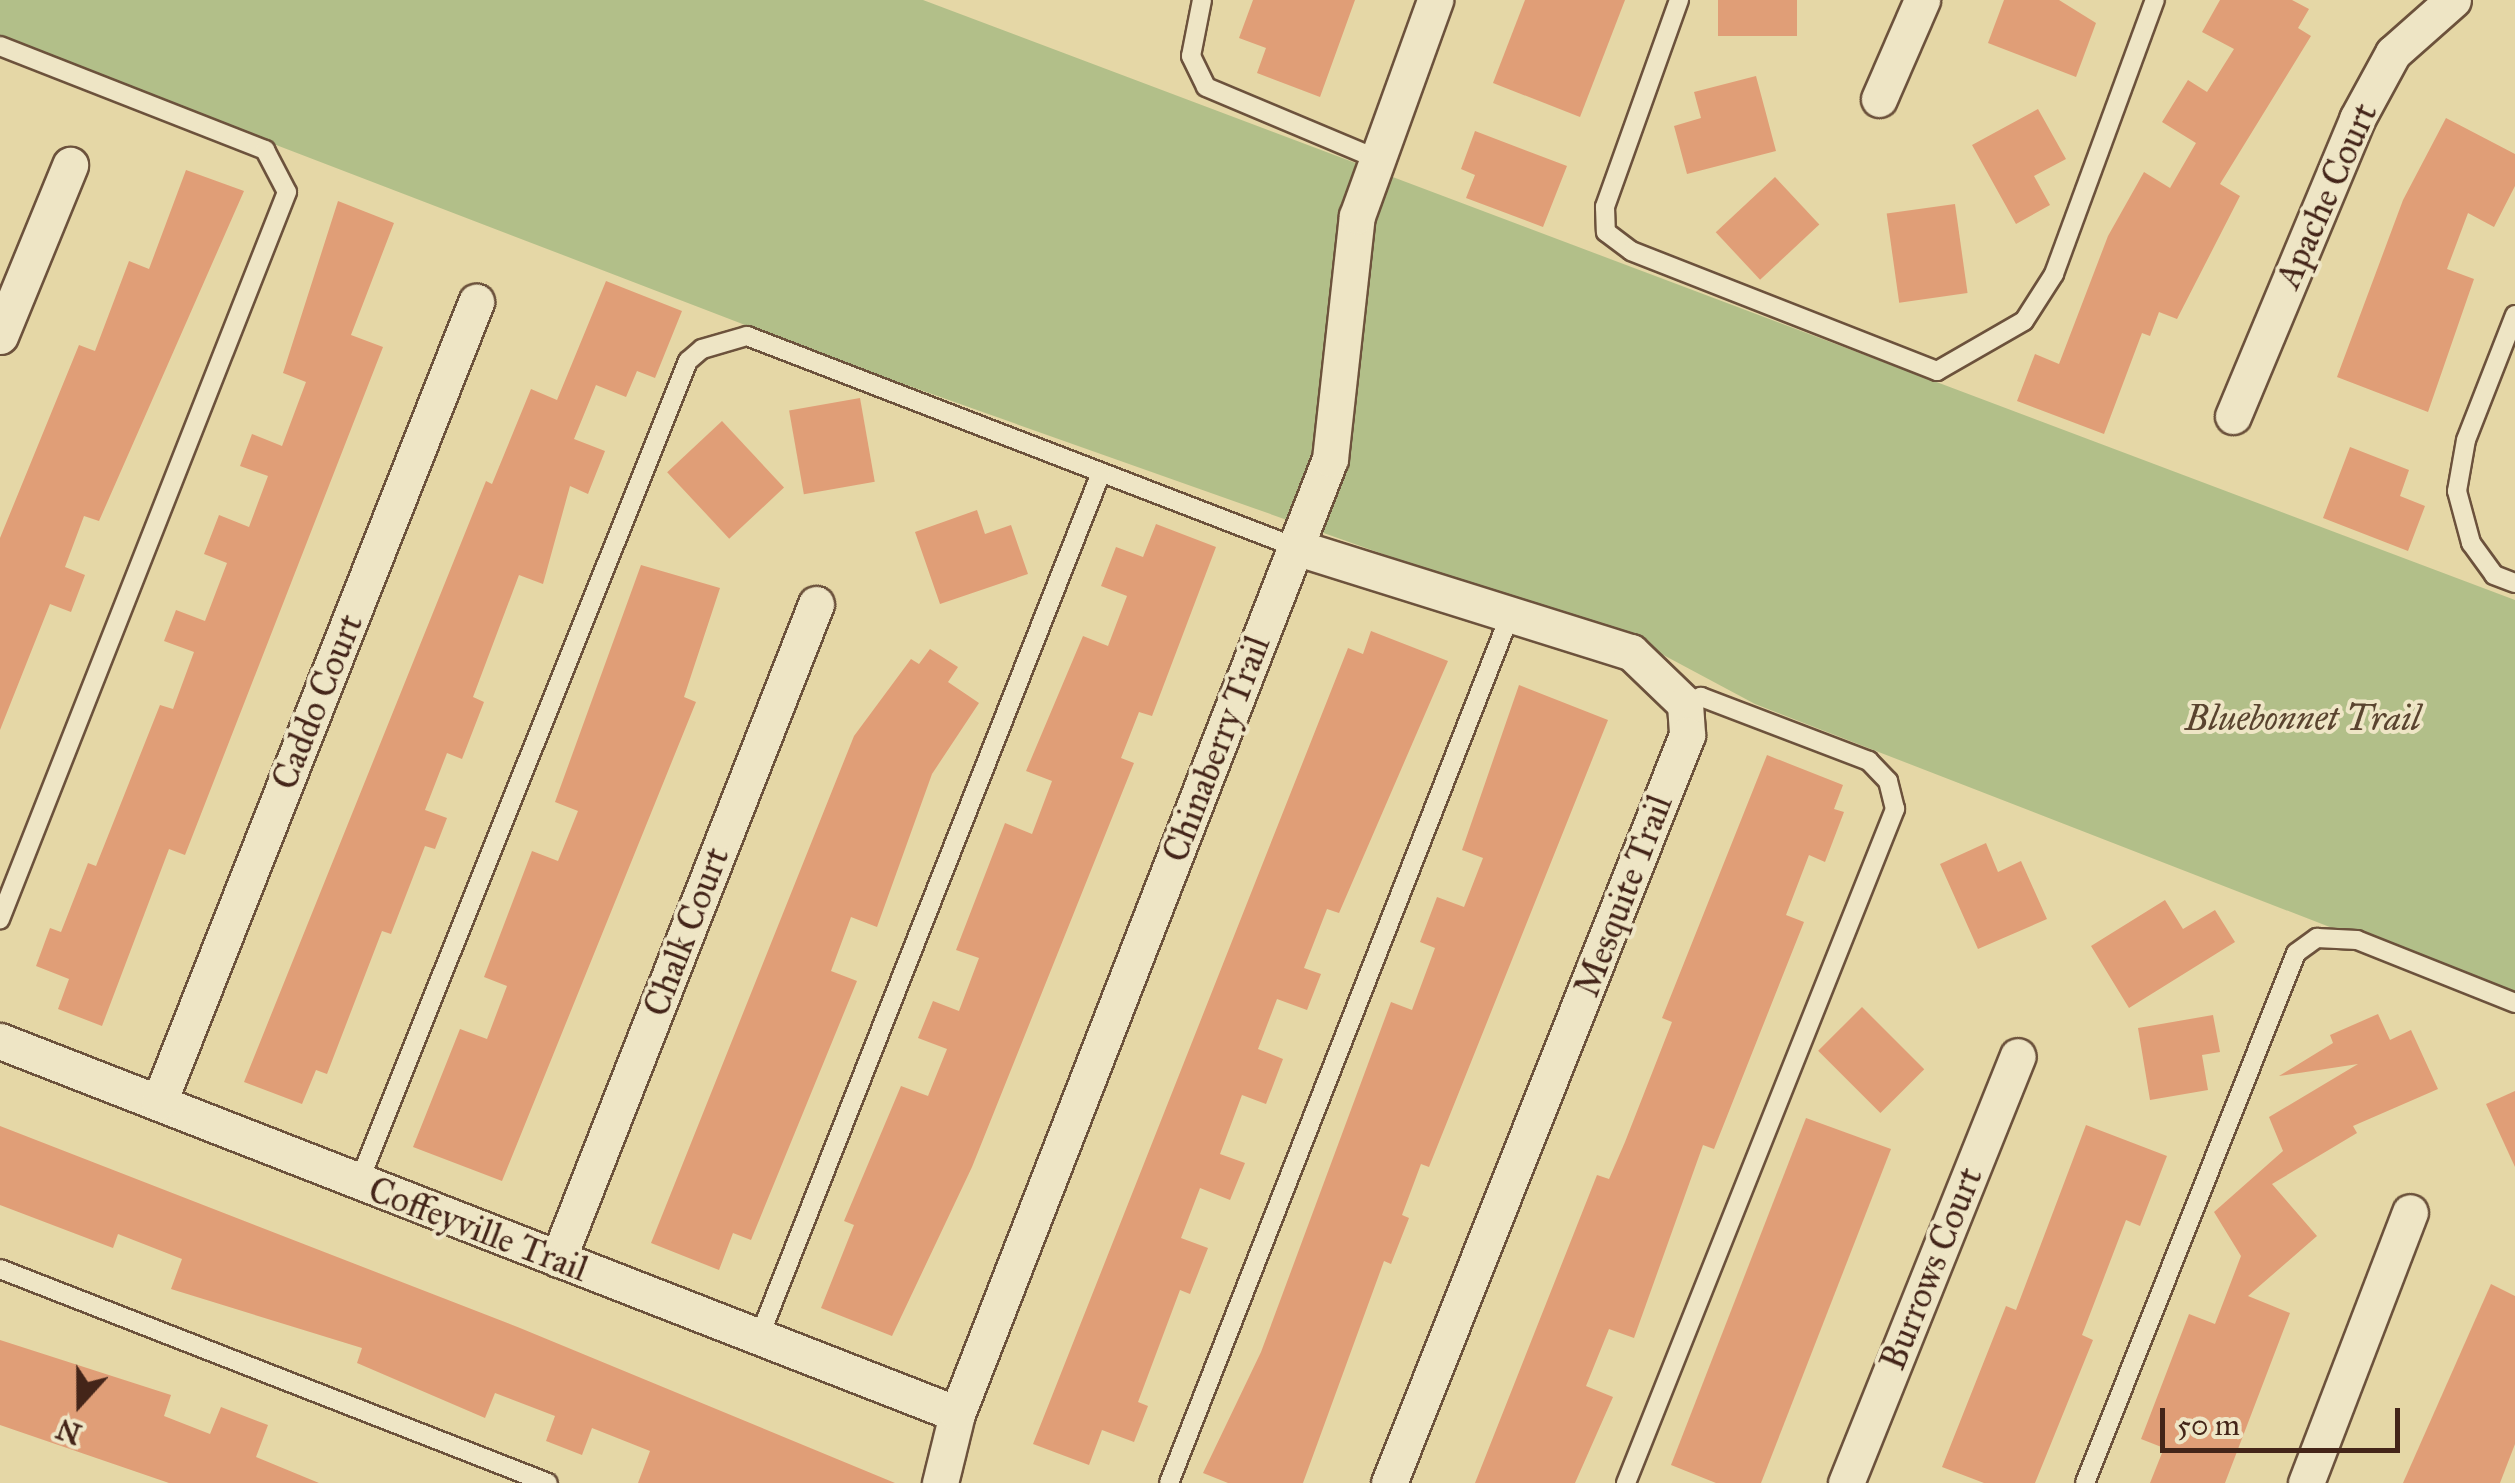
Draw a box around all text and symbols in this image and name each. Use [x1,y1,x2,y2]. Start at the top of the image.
street label: Apache Court [2268,97,2386,295]
street label: Caddo Court [264,608,372,796]
street label: Chinaberry Trail [1155,630,1279,868]
park label: Bluebonnet Trail [2185,698,2421,740]
street label: Mesquite Trail [1566,789,1682,1003]
street label: Chalk Court [636,842,738,1022]
street label: Burrows Court [1872,1162,1992,1376]
street label: Coffeyville Trail [363,1169,593,1291]
north arrow [30,1353,130,1453]
scale bar [2165,1388,2405,1450]
text: 50 m [2177,1407,2240,1443]
text: N [52,1411,86,1452]

